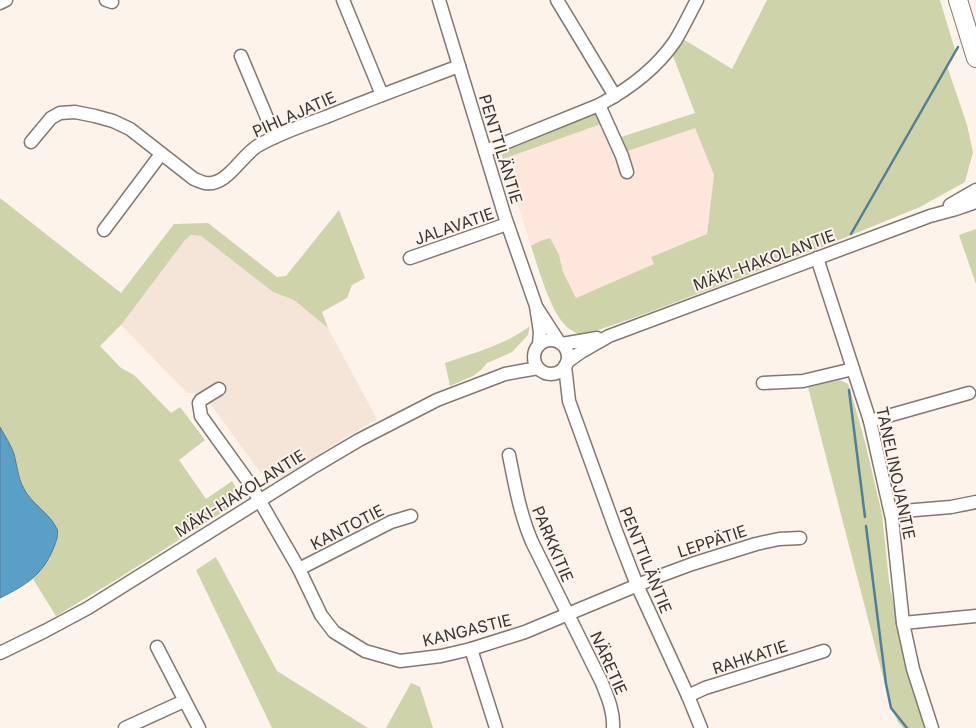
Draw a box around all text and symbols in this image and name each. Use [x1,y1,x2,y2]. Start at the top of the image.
street label: PIHLAJATIE [249,87,339,141]
street label: PENTTILÄNTIE [475,92,527,206]
street label: JALAVATIE [412,203,496,249]
street label: MÄKI-HAKOLANTIE [690,225,838,295]
street label: TANELINOJANTIE [872,405,920,541]
street label: MÄKI-HAKOLANTIE [171,445,309,541]
street label: KANTOTIE [307,500,387,554]
street label: PARKKITIE [528,503,578,585]
street label: PENTTILÄNTIE [616,504,676,616]
street label: LEPPÄTIE [675,520,749,562]
street label: KANGASTIE [420,609,514,651]
street label: NÄRETIE [586,628,632,698]
street label: RAHKATIE [710,635,790,679]

